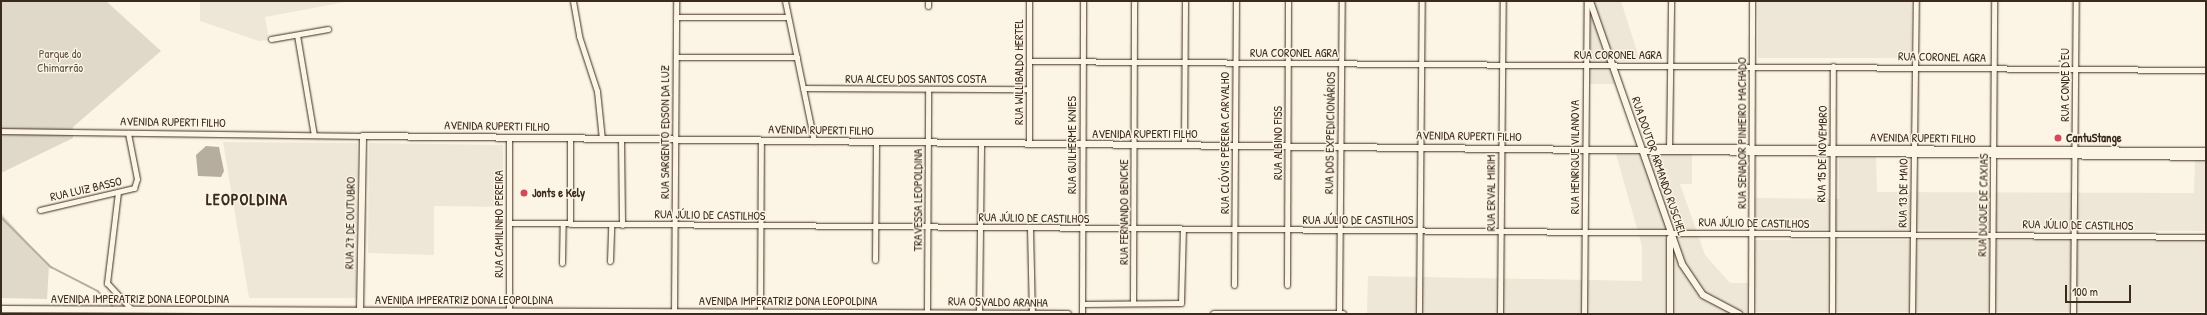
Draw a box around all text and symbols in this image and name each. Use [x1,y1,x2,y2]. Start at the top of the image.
street label: RUA WILLIBALDO HERTEL [1012,19,1026,125]
street label: RUA CORONEL AGRA [1250,46,1338,60]
park label: Parque do Chimarrão [37,47,83,75]
street label: RUA CORONEL AGRA [1574,48,1662,62]
street label: RUA CONDE D'EU [2058,48,2072,122]
street label: RUA CORONEL AGRA [1898,49,1986,65]
street label: RUA SENADOR PINHEIRO MACHADO [1735,57,1749,209]
street label: RUA SARGENTO EDSON DA LUZ [658,65,672,199]
street label: RUA ALCEU DOS SANTOS COSTA [845,72,987,86]
street label: RUA CLÓVIS PEREIRA CARVALHO [1218,72,1232,214]
street label: RUA DOS EXPEDICIONÁRIOS [1322,72,1338,194]
street label: RUA DOUTOR ARMANDO RUSCHEL [1629,95,1689,237]
street label: RUA GUILHERME KNIES [1065,96,1079,194]
street label: RUA HENRIQUE VILANOVA [1568,100,1582,214]
street label: RUA 15 DE NOVEMBRO [1814,105,1830,203]
street label: RUA ALBINO FISS [1271,106,1285,180]
street label: AVENIDA RUPERTI FILHO [120,114,226,130]
street label: AVENIDA RUPERTI FILHO [444,118,550,134]
street label: AVENIDA RUPERTI FILHO [768,122,874,138]
street label: AVENIDA RUPERTI FILHO [1092,127,1198,141]
street label: AVENIDA RUPERTI FILHO [1416,128,1522,144]
street label: AVENIDA RUPERTI FILHO [1870,130,1976,146]
place label: CantuStange [2066,131,2122,145]
marker: CantuStange [2053,133,2063,143]
street label: TRAVESSA LEOPOLDINA [911,149,925,251]
street label: RUA DUQUE DE CAXIAS [1975,153,1991,257]
street label: RUA ERVAL MIRIM [1484,155,1498,231]
street label: RUA 13 DE MAIO [1895,158,1911,228]
street label: RUA FERNANDO BENCKE [1117,159,1131,265]
street label: RUA CAMILINHO PEREIRA [492,170,506,278]
street label: RUA LUIZ BASSO [49,174,123,204]
street label: RUA 27 DE OUTUBRO [342,177,358,269]
place label: Jonts e Kely [532,186,585,200]
marker: Jonts e Kely [519,188,529,198]
district label: LEOPOLDINA [206,189,288,209]
street label: RUA JÚLIO DE CASTILHOS [654,207,766,223]
street label: RUA JÚLIO DE CASTILHOS [978,210,1090,226]
street label: RUA JÚLIO DE CASTILHOS [1303,213,1413,227]
street label: RUA JÚLIO DE CASTILHOS [1698,215,1810,231]
street label: RUA JÚLIO DE CASTILHOS [2022,217,2134,233]
scale bar [2067,277,2133,303]
text: 100 m [2072,283,2098,300]
street label: AVENIDA IMPERATRIZ DONA LEOPOLDINA [51,292,229,306]
street label: AVENIDA IMPERATRIZ DONA LEOPOLDINA [375,293,553,307]
street label: AVENIDA IMPERATRIZ DONA LEOPOLDINA [699,294,877,308]
street label: RUA OSVALDO ARANHA [948,294,1048,310]

